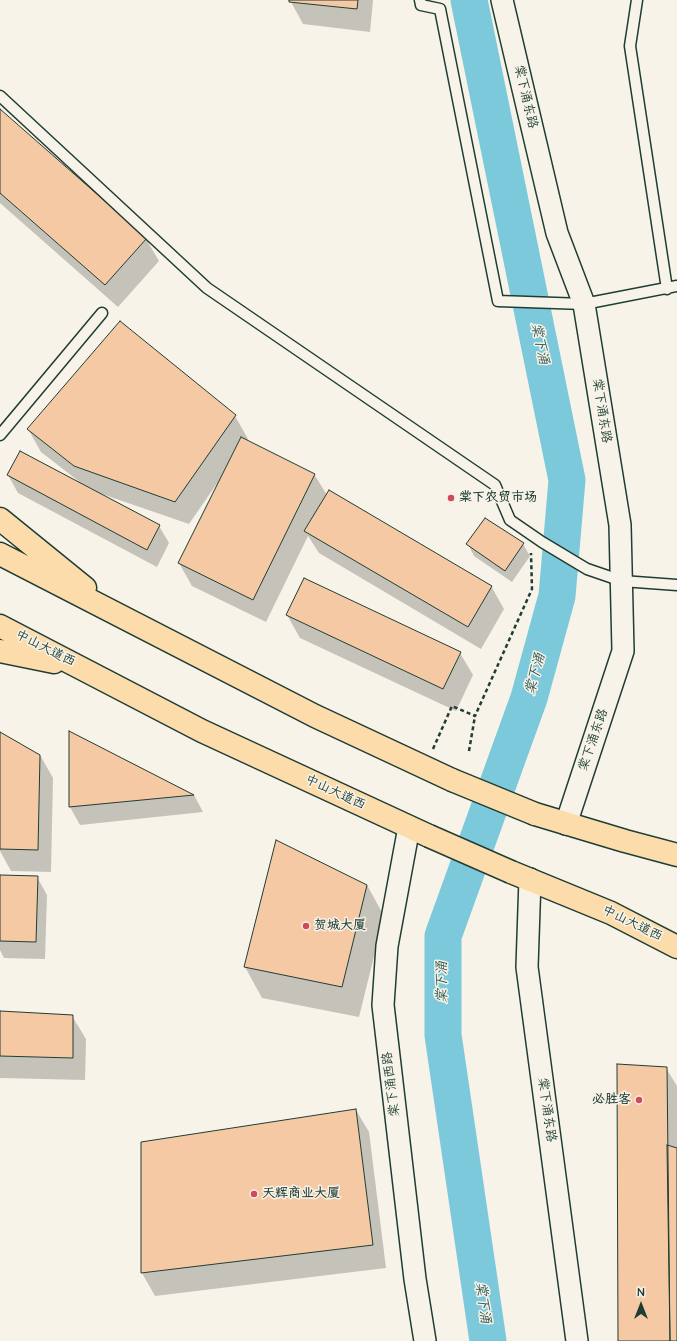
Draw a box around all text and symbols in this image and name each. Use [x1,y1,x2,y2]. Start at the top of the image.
street label: 棠下涌东路 [510,64,540,130]
water label: 棠下涌 [526,322,552,366]
street label: 棠下涌东路 [588,378,614,444]
place label: 棠下农贸市场 [459,490,537,506]
marker: 棠下农贸市场 [446,493,456,503]
street label: 中山大道西 [13,627,77,671]
water label: 棠下涌 [522,652,550,696]
street label: 棠下涌东路 [576,707,612,773]
street label: 中山大道西 [302,772,368,814]
street label: 中山大道西 [599,903,665,945]
place label: 贺城大厦 [314,918,366,934]
marker: 贺城大厦 [301,921,311,931]
water label: 棠下涌 [435,961,451,1003]
street label: 棠下涌西路 [380,1051,404,1117]
street label: 棠下涌东路 [534,1077,558,1143]
place label: 必胜客 [592,1092,631,1108]
marker: 必胜客 [634,1095,644,1105]
place label: 天辉商业大厦 [262,1186,340,1202]
marker: 天辉商业大厦 [249,1189,259,1199]
water label: 棠下涌 [471,1281,493,1325]
north arrow [621,1285,661,1325]
text: N [638,1285,644,1300]

